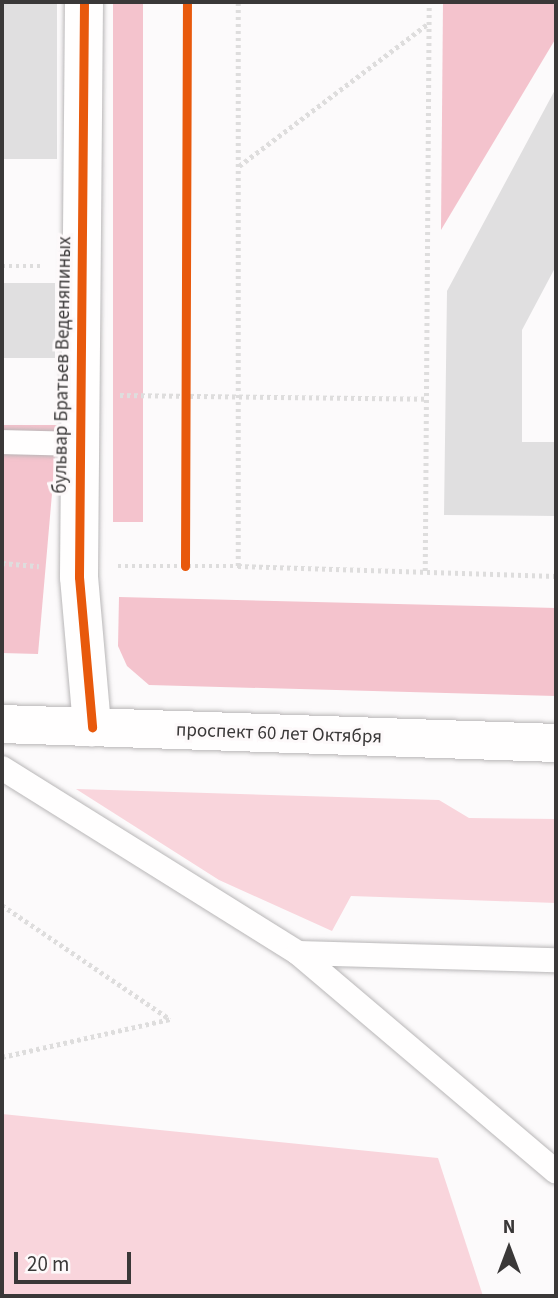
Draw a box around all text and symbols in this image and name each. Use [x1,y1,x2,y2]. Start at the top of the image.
street label: бульвар Братьев Веденяпиных [49,236,77,494]
street label: проспект 60 лет Октября [176,719,382,749]
north arrow [474,1214,544,1284]
text: N [503,1214,515,1241]
scale bar [18,1238,135,1282]
text: 20 m [27,1249,69,1279]

